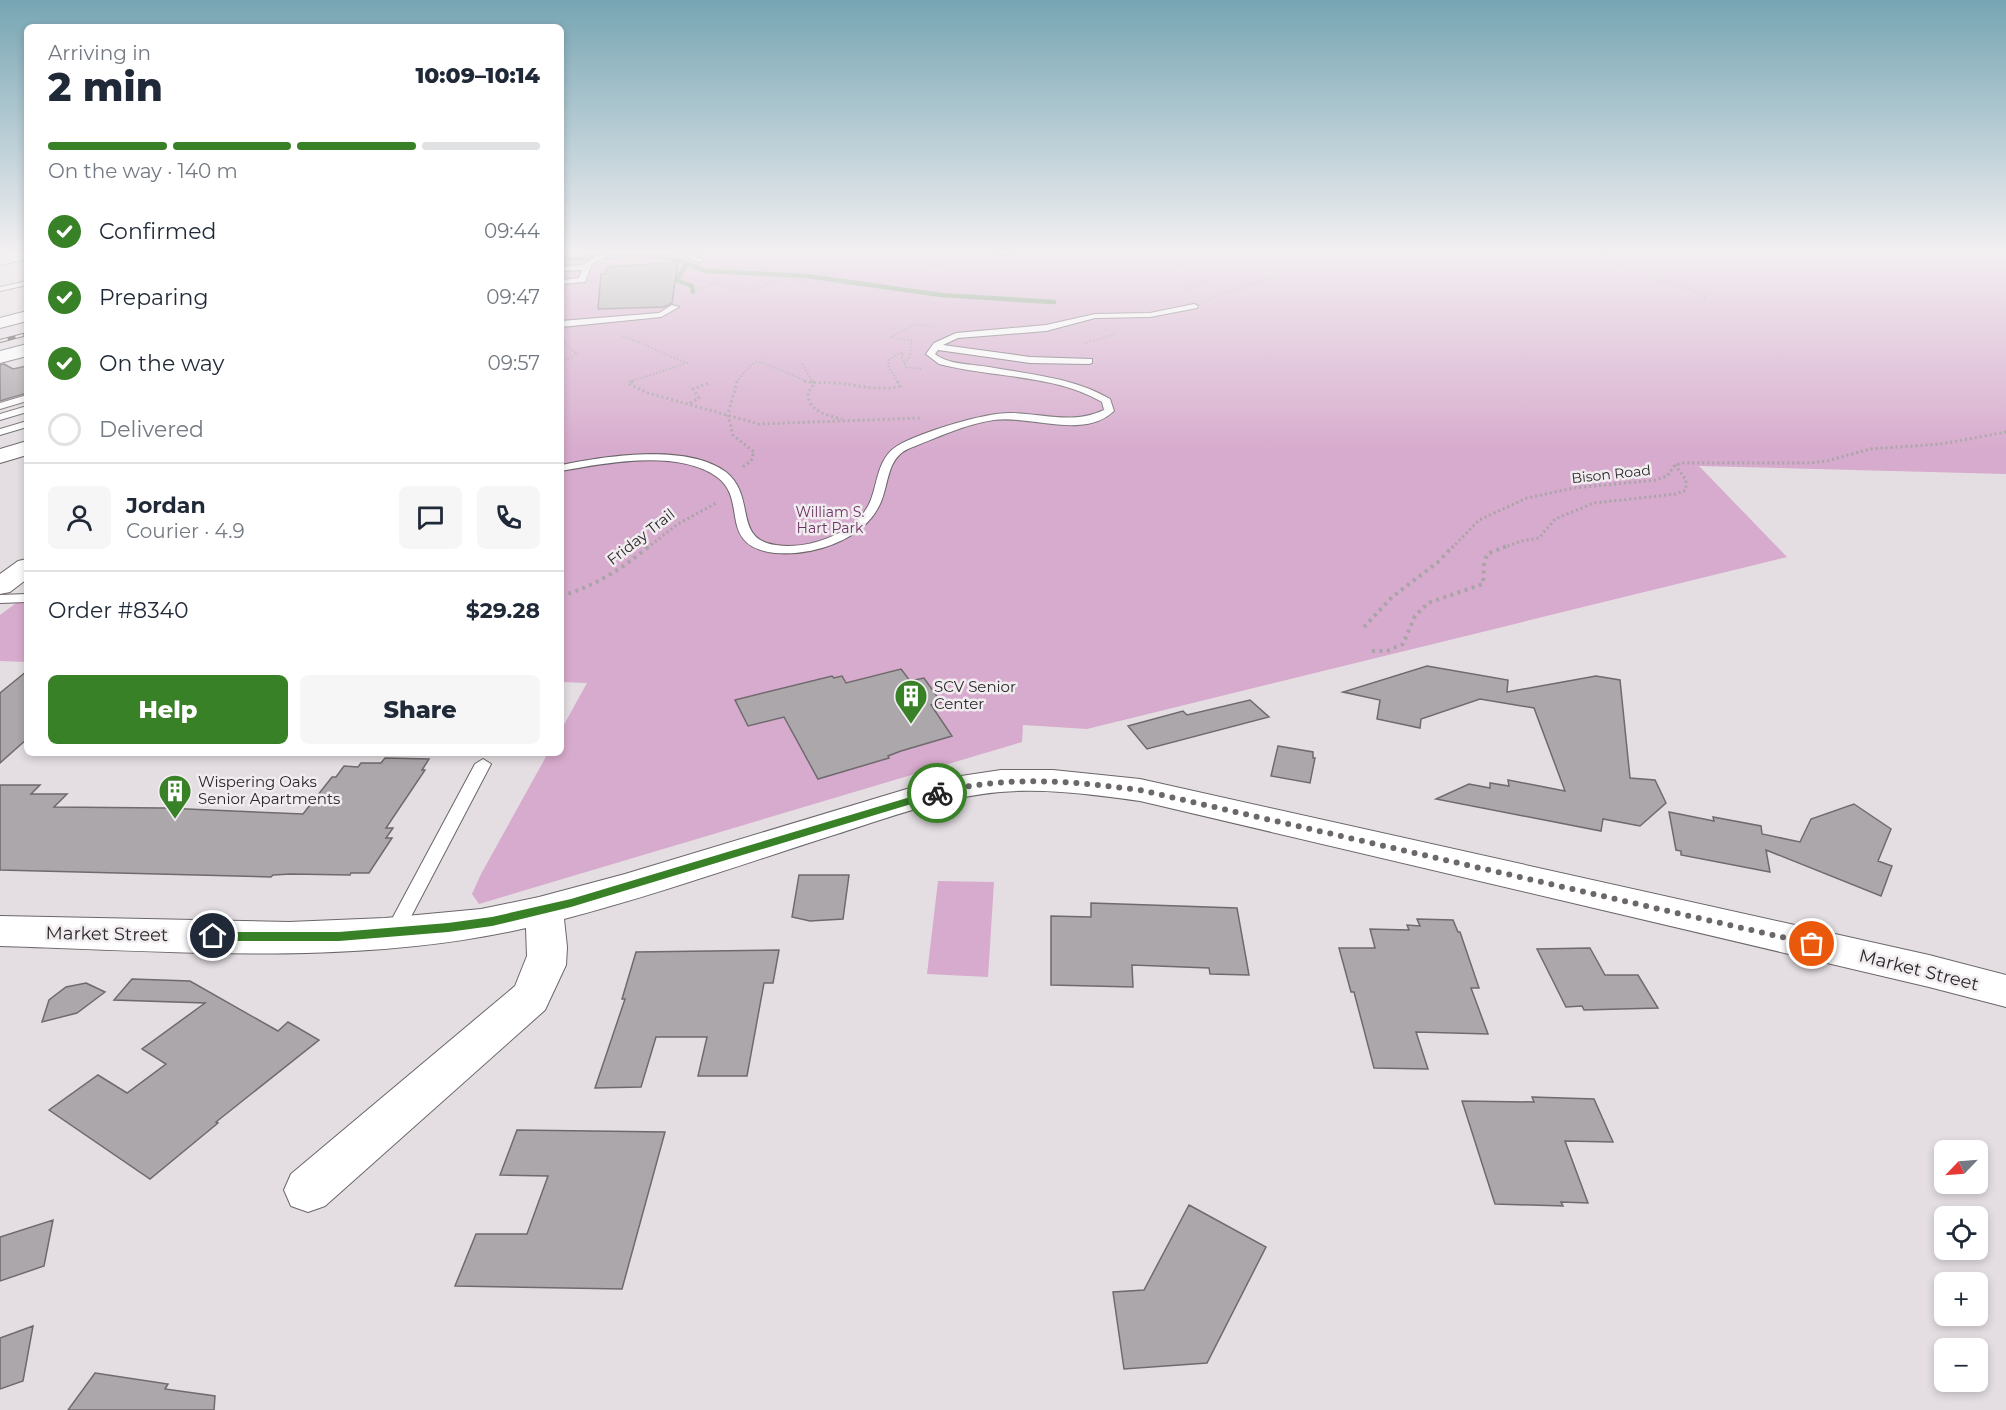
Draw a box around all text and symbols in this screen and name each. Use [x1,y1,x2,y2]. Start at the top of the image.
text: Arriving in [48,41,151,65]
text: 10:09–10:14 [415,62,540,89]
text: 2 min [48,63,163,111]
text: On the way · 140 m [48,159,238,183]
icon: check [48,215,81,248]
text: Confirmed [99,218,216,245]
text: 09:44 [484,219,540,243]
icon: check [48,281,81,314]
text: Preparing [99,284,208,311]
text: 09:47 [486,285,540,309]
icon: check [48,347,81,380]
text: On the way [99,350,224,377]
text: 09:57 [488,351,540,375]
text: Delivered [99,416,204,443]
street label: Bison Road [1570,461,1652,487]
button: person [48,486,111,549]
button: chat [399,486,462,549]
button: phone [477,486,540,549]
text: Jordan [126,492,206,519]
park label: William S. Hart Park [795,503,865,537]
street label: Friday Trail [603,504,678,569]
text: Courier · 4.9 [126,519,245,543]
text: Order #8340 [48,597,189,624]
text: $29.28 [466,597,540,624]
button: Help [48,675,288,744]
button: Share [300,675,540,744]
place label: SCV Senior Center [934,677,1016,713]
building icon: SCV Senior Center [893,678,929,725]
courier [907,763,967,823]
place label: Wispering Oaks Senior Apartments [198,772,340,808]
building icon: Wispering Oaks Senior Apartments [157,773,193,820]
icon: bike [921,777,954,810]
pin [187,910,238,961]
pin [1786,918,1837,969]
icon: home [196,919,229,952]
street label: Market Street [46,922,168,946]
icon: bag [1795,927,1828,960]
street label: Market Street [1857,944,1981,996]
north arrow [1934,1140,1988,1194]
map controls [1934,1140,1988,1392]
button: locate [1934,1206,1988,1260]
button: + [1934,1272,1988,1326]
button: − [1934,1338,1988,1392]

